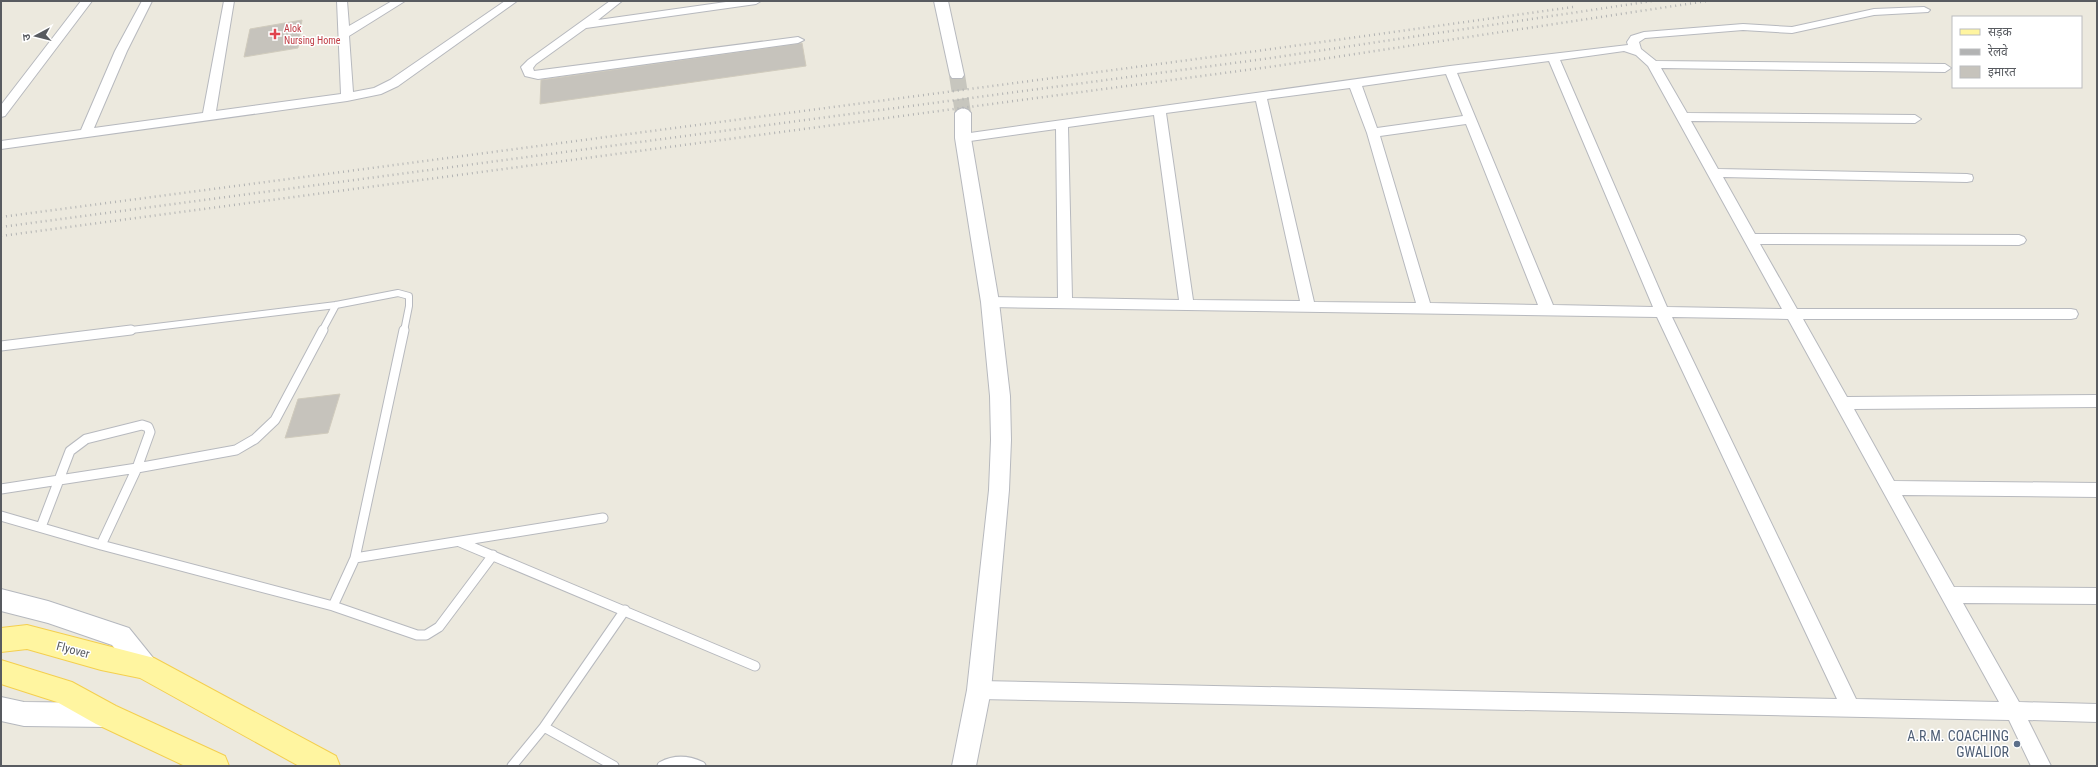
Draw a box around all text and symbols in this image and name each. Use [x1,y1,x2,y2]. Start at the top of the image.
north arrow [16,16,56,56]
legend [1952,16,2082,88]
place label: Alok Nursing Home [284,23,341,46]
text: सड़क [1988,25,2013,39]
marker: Alok Nursing Home [269,28,281,40]
text: उ [20,33,33,41]
text: रेलवे [1988,44,2008,59]
text: इमारत [1988,65,2017,79]
street label: Flyover [55,639,91,661]
place label: A.R.M. COACHING GWALIOR [1907,728,2010,760]
marker: A.R.M. COACHING GWALIOR [2012,739,2022,749]

